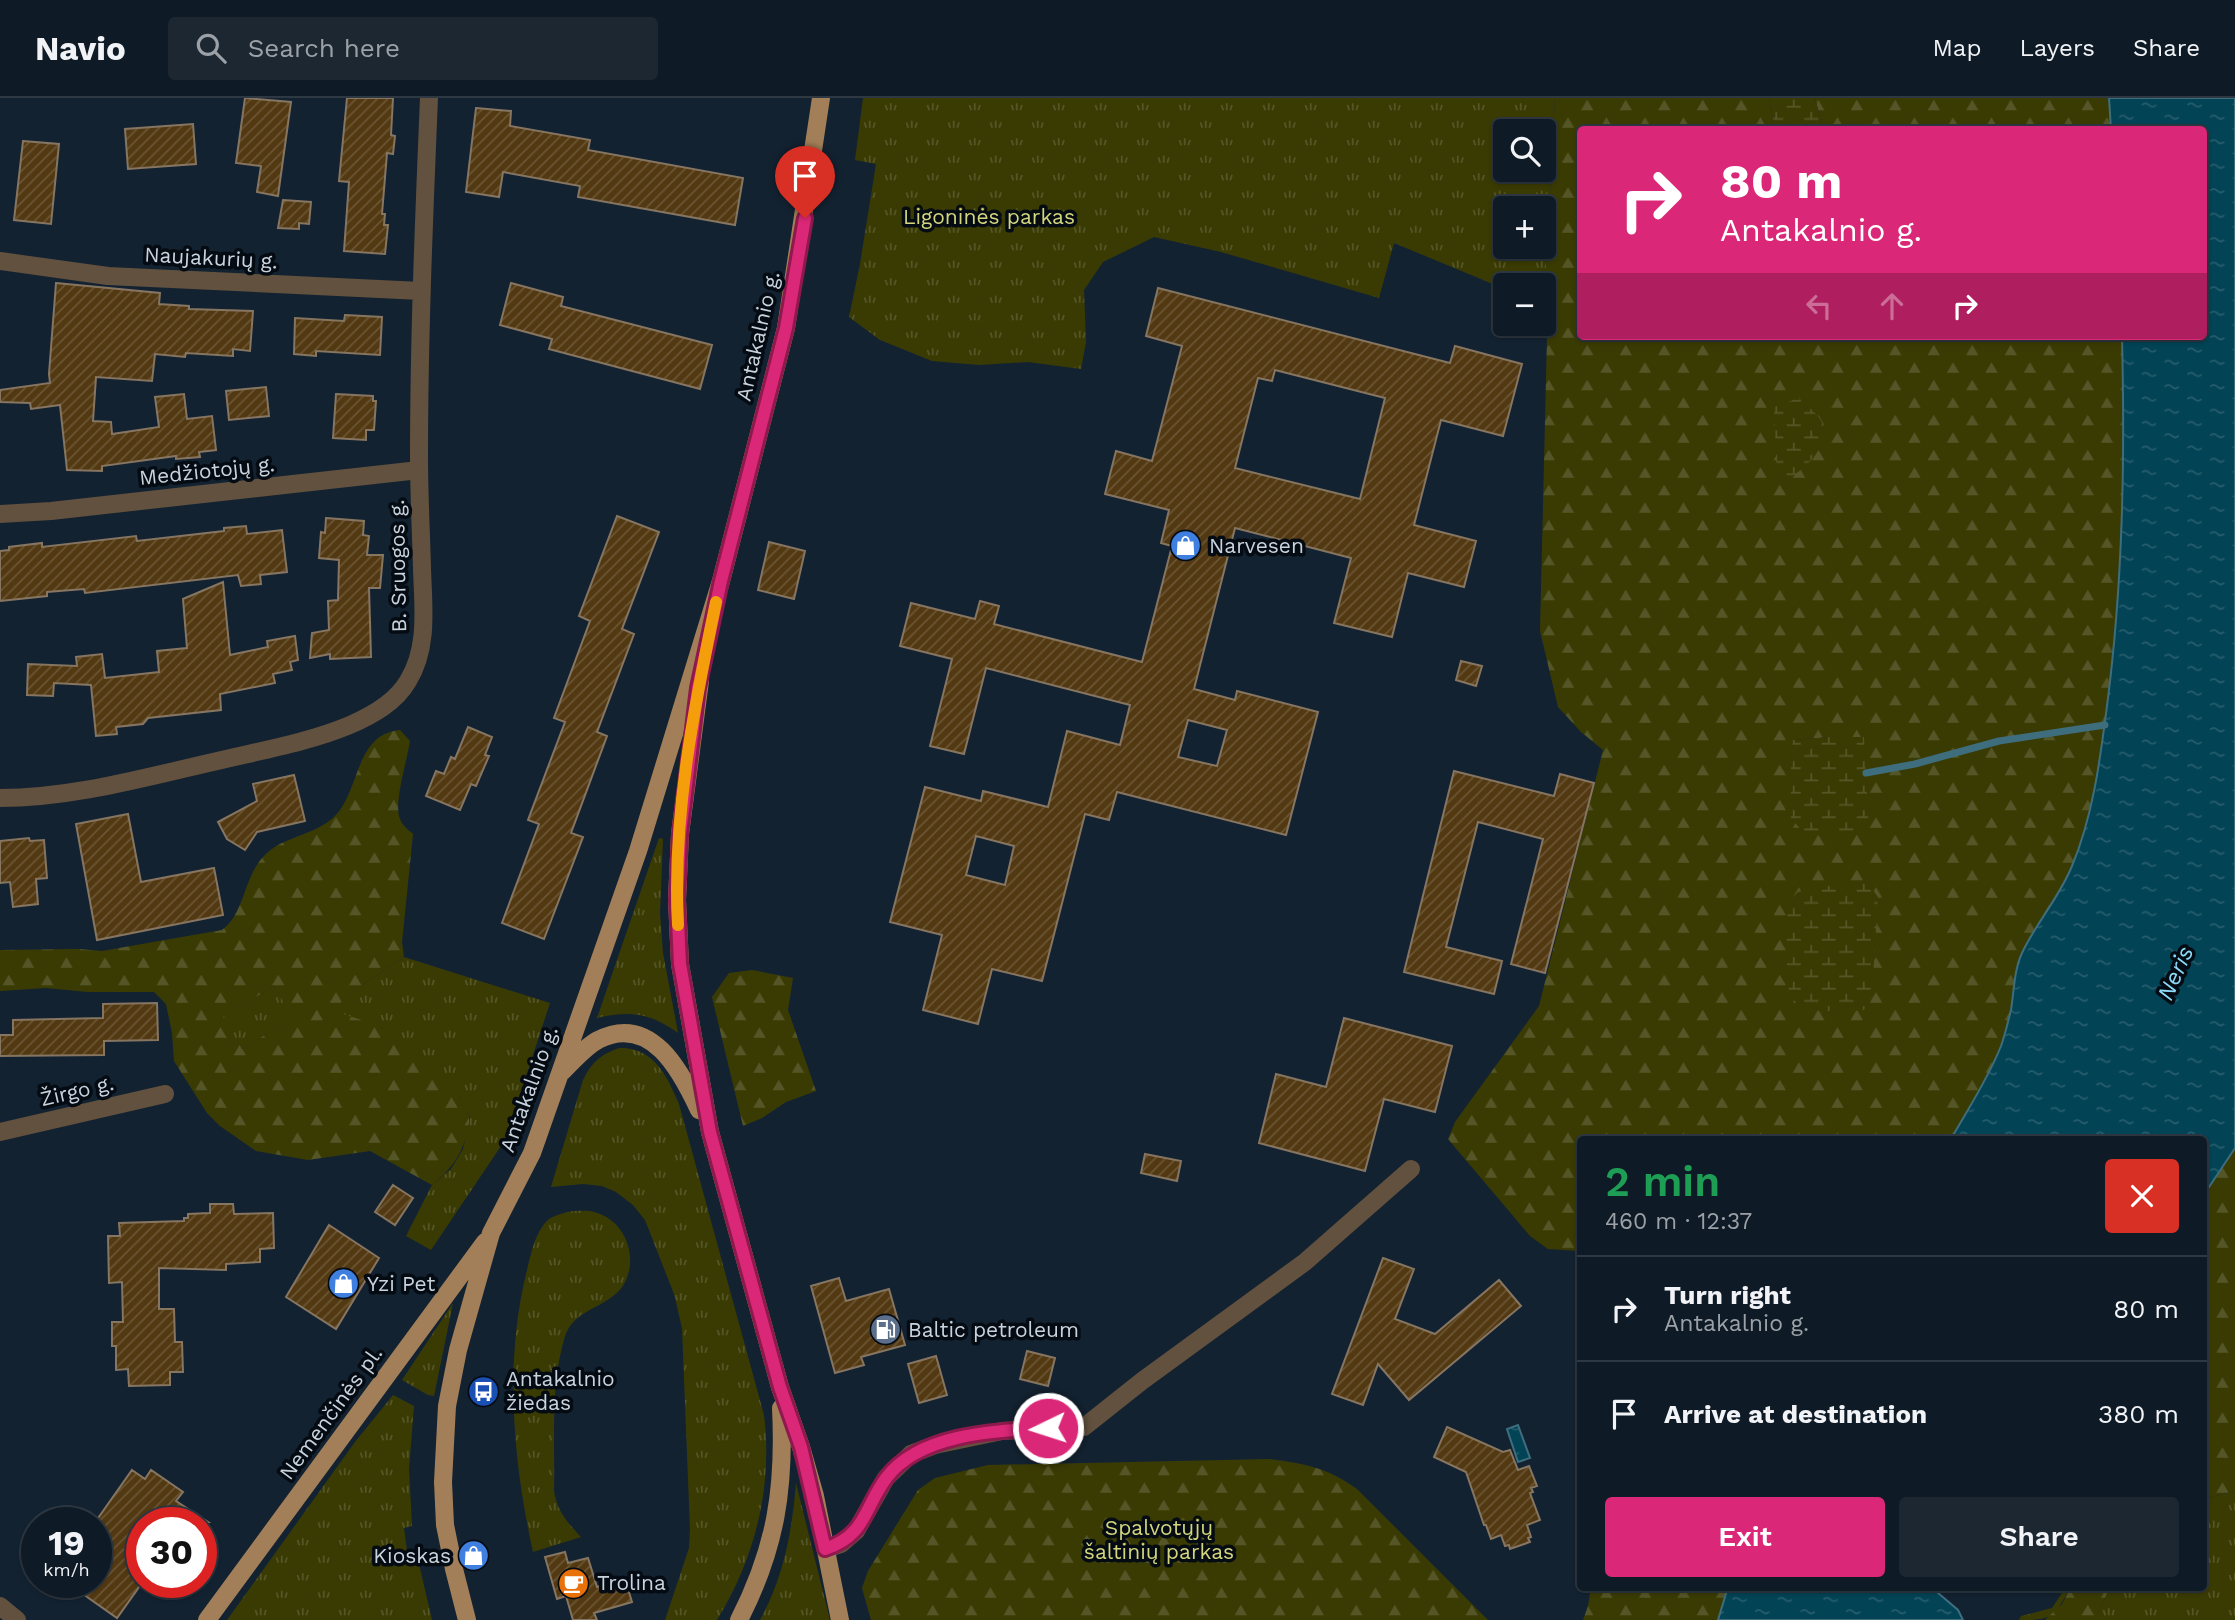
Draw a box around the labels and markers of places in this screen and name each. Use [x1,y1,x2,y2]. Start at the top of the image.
pin [775,146,835,218]
shop icon: Narvesen [1169,529,1203,563]
place label: Narvesen [1209,533,1304,558]
shop icon: Yzi Pet [327,1267,361,1301]
place label: Yzi Pet [367,1271,435,1296]
fuel station icon: Baltic petroleum [868,1313,902,1347]
place label: Baltic petroleum [908,1317,1079,1342]
place label: Antakalnio žiedas [506,1366,615,1415]
bus stop icon: Antakalnio žiedas [466,1374,500,1408]
shop icon: Kioskas [457,1539,491,1573]
place label: Kioskas [373,1543,451,1568]
cafe icon: Trolina [557,1566,591,1600]
place label: Trolina [597,1570,666,1595]

